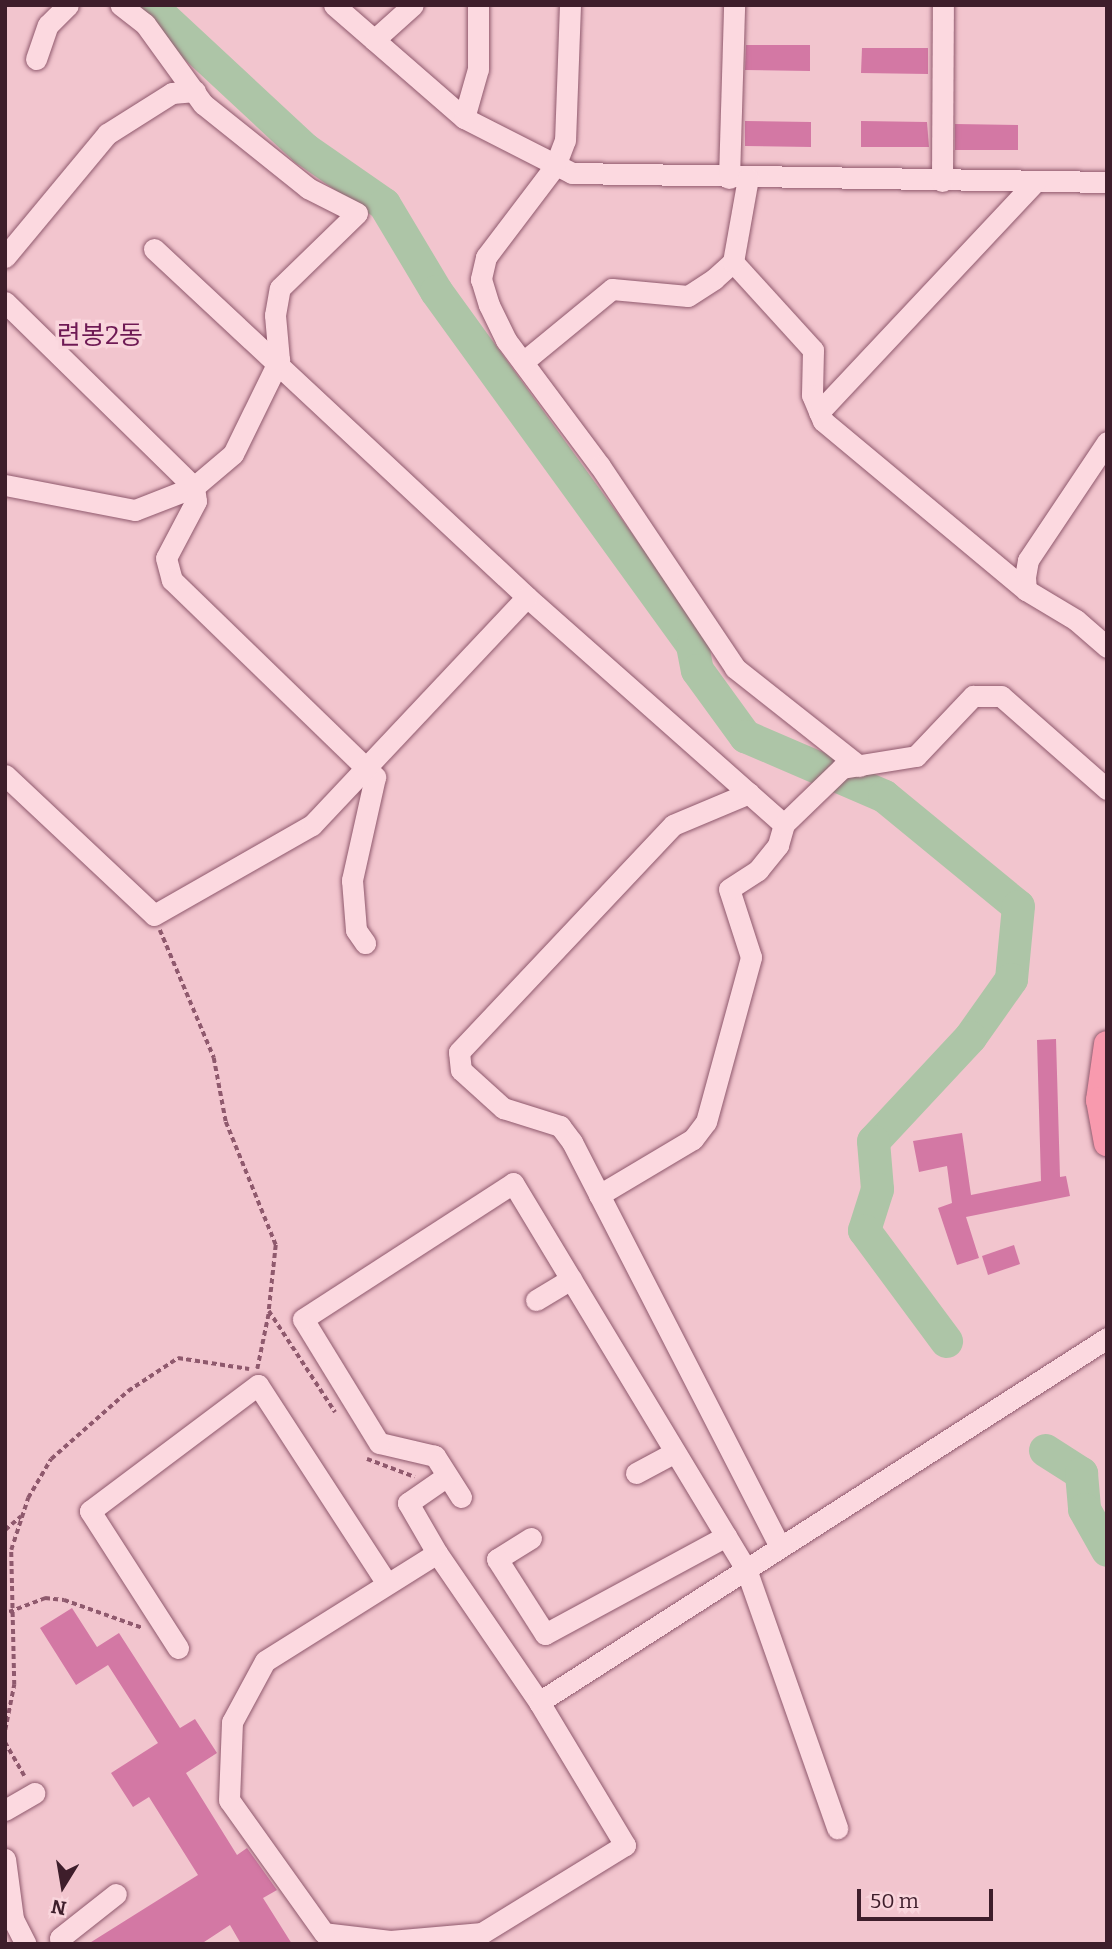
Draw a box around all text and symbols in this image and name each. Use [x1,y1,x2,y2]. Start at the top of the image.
district label: 련봉2동 [57,320,143,352]
north arrow [28,1851,98,1921]
scale bar [860,1876,996,1920]
text: 50 m [870,1888,919,1914]
text: N [50,1894,68,1920]

